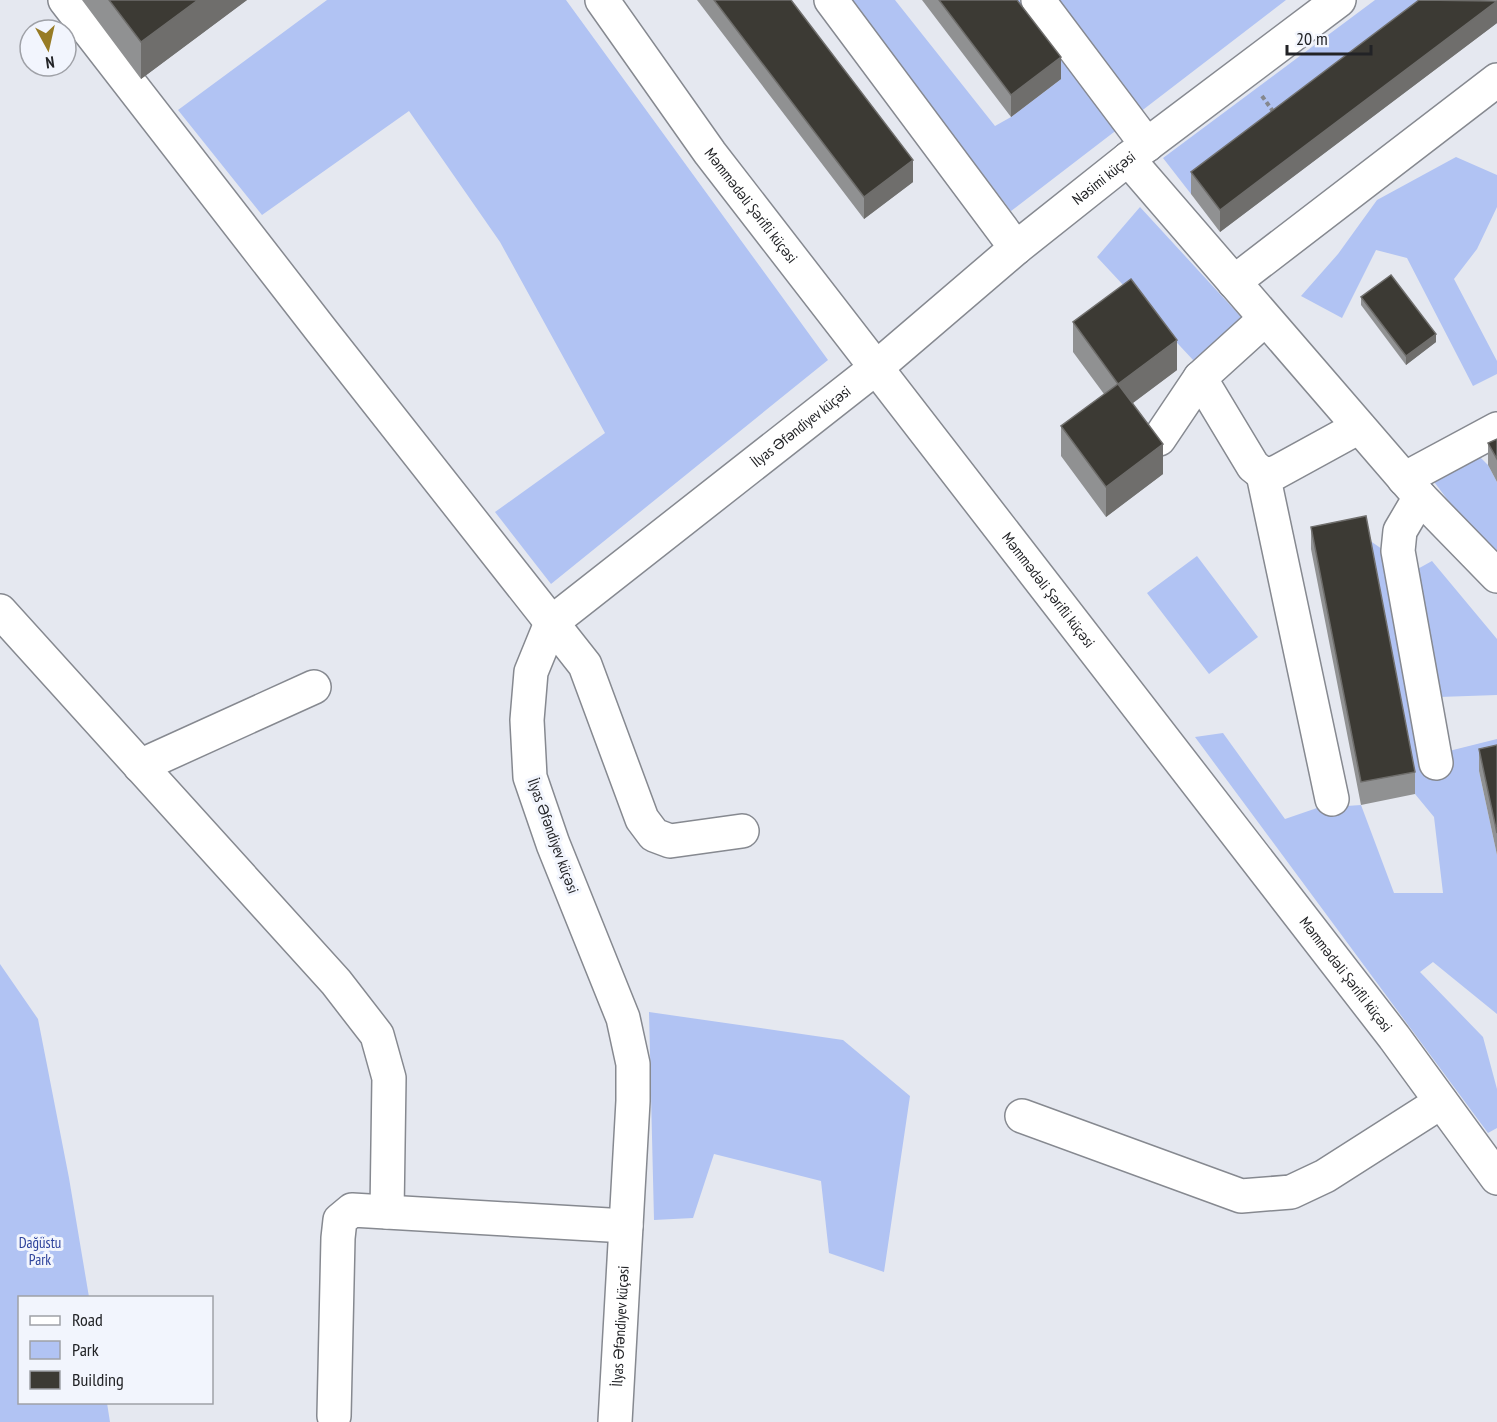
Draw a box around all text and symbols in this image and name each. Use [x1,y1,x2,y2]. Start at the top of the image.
north arrow [18,18,78,78]
scale bar [1287,18,1371,56]
text: 20 m [1296,27,1328,50]
text: N [44,52,56,73]
street label: Məmmədəli Şərifli küçəsi [701,144,802,267]
street label: Nəsimi küçəsi [1068,147,1139,209]
street label: İlyas Əfəndiyev küçəsi [747,381,854,471]
street label: Məmmədəli Şərifli küçəsi [998,528,1099,651]
street label: İlyas Əfəndiyev küçəsi [524,776,583,896]
street label: Məmmədəli Şərifli küçəsi [1296,913,1397,1036]
park label: Dağüstu Park [19,1233,61,1269]
street label: İlyas Əfəndiyev küçəsi [607,1265,633,1387]
legend [18,1296,213,1404]
text: Road [72,1308,103,1331]
text: Park [72,1338,99,1361]
text: Building [72,1368,124,1391]

